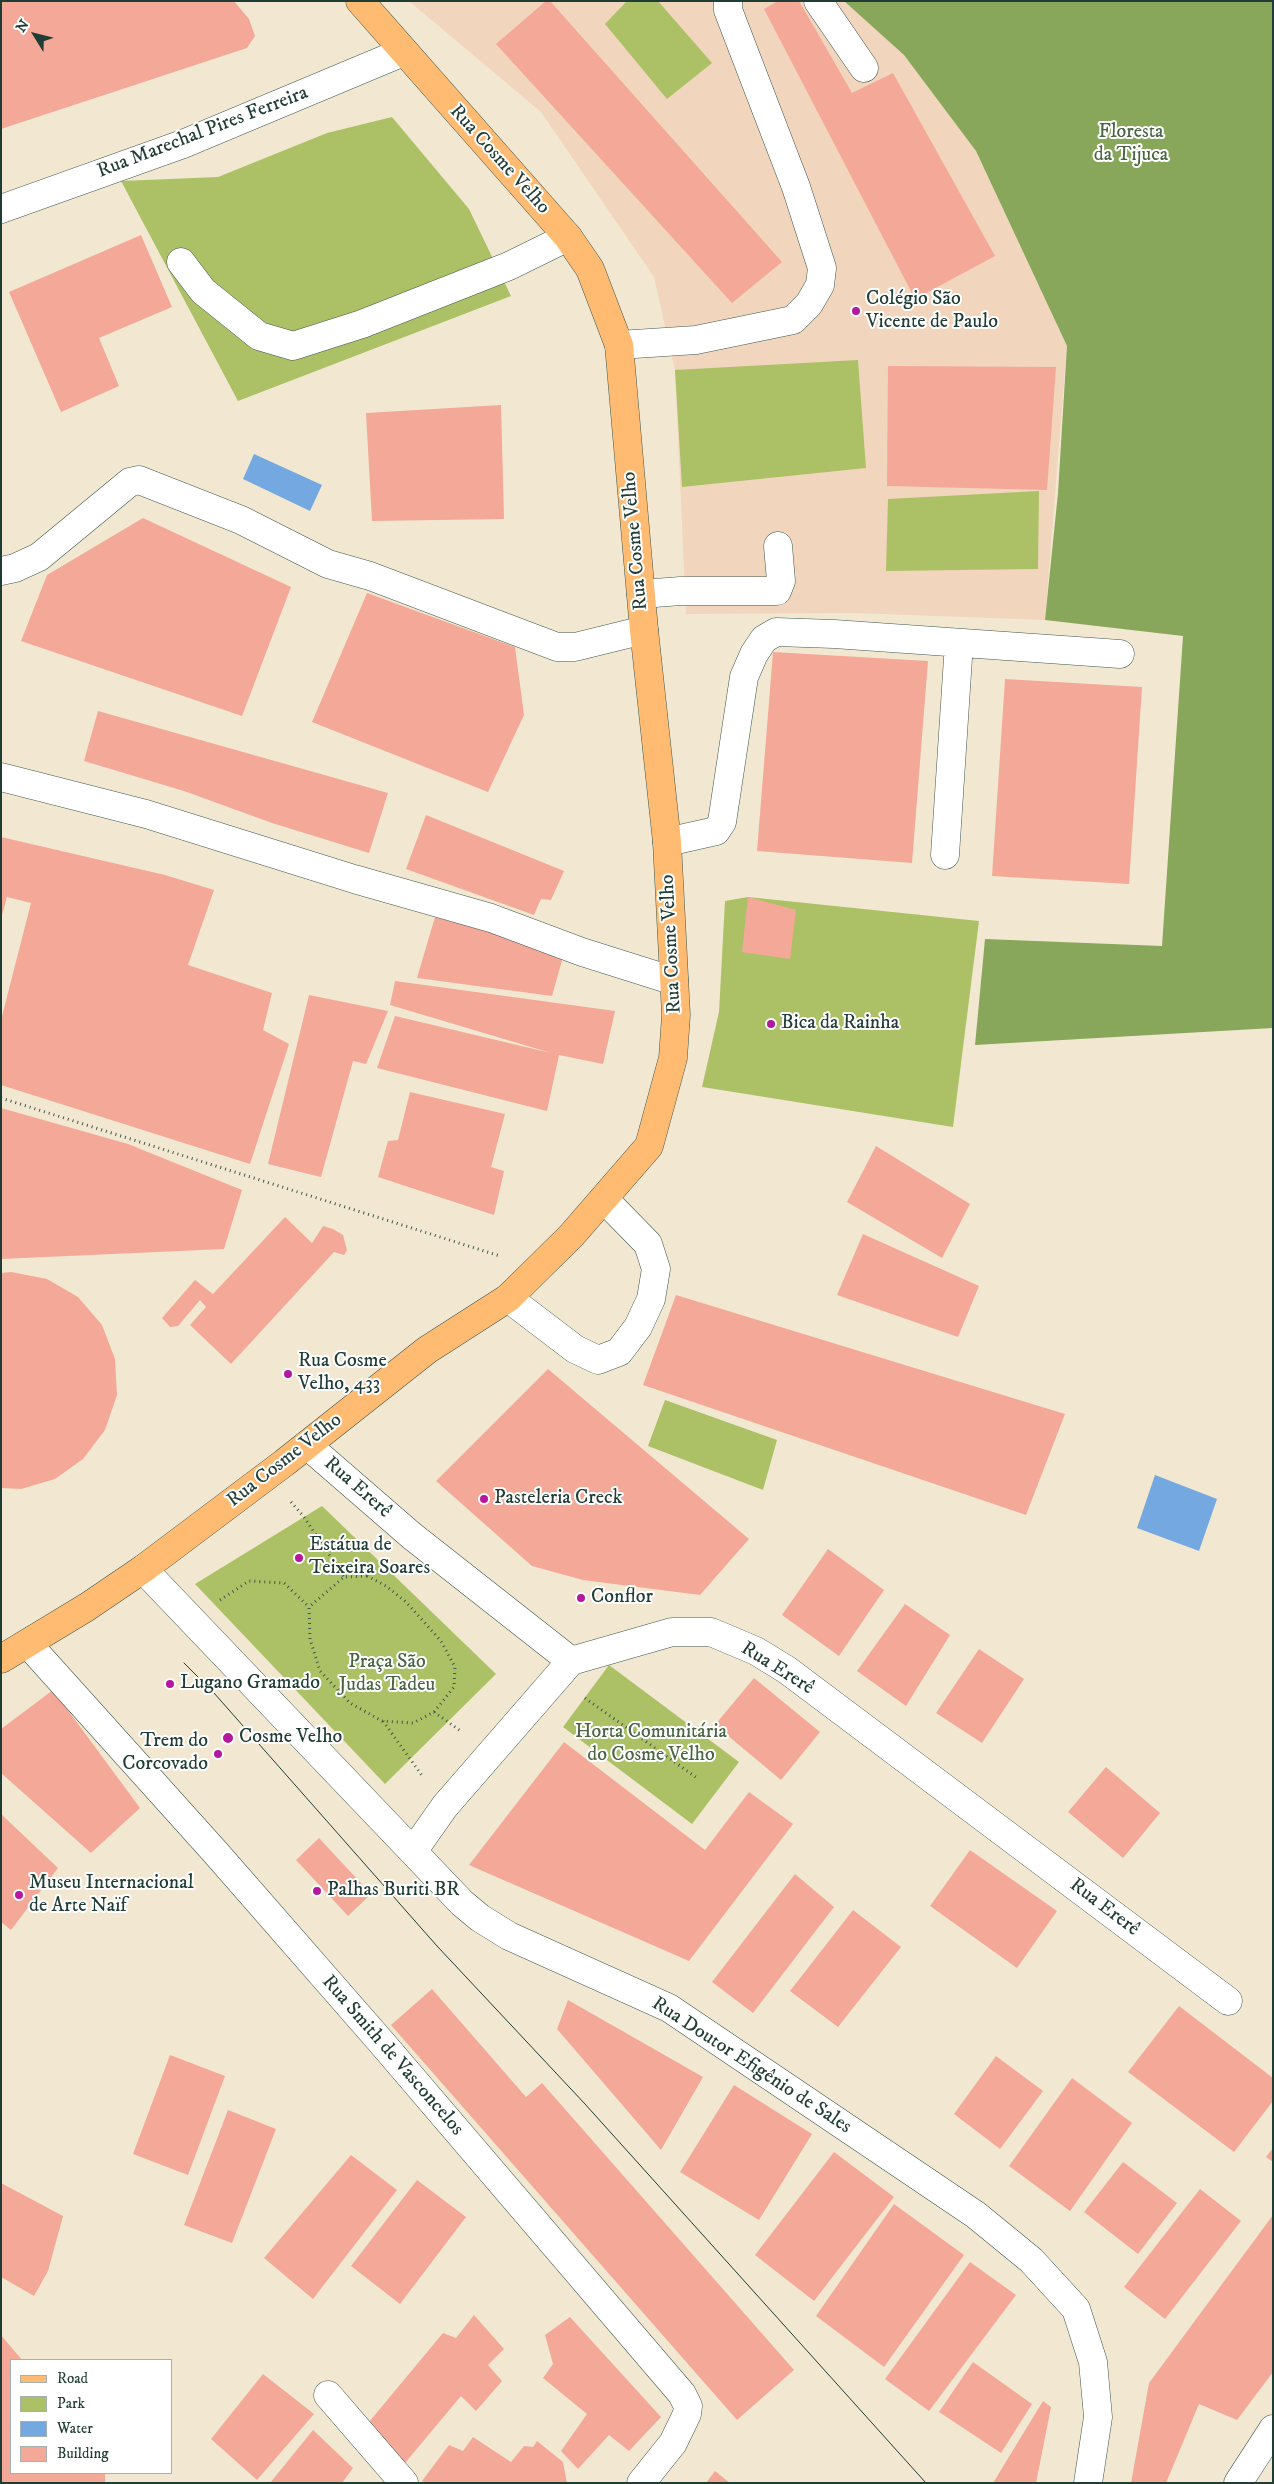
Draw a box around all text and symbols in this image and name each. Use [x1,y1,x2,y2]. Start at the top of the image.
north arrow [10,10,60,60]
text: N [12,16,34,36]
street label: Rua Marechal Pires Ferreira [94,82,312,184]
street label: Rua Cosme Velho [444,100,554,220]
park label: Floresta da Tijuca [1094,121,1168,168]
place label: Colégio São Vicente de Paulo [866,288,998,335]
marker: Colégio São Vicente de Paulo [850,305,862,317]
street label: Rua Cosme Velho [618,471,654,611]
street label: Rua Cosme Velho [656,874,688,1014]
place label: Bica da Rainha [781,1012,899,1036]
marker: Bica da Rainha [765,1018,777,1030]
place label: Rua Cosme Velho, 433 [298,1350,387,1397]
marker: Rua Cosme Velho, 433 [282,1368,294,1380]
street label: Rua Cosme Velho [223,1409,347,1513]
street label: Rua Ererê [318,1452,396,1524]
place label: Pasteleria Creck [494,1487,623,1511]
marker: Pasteleria Creck [478,1493,490,1505]
place label: Estátua de Teixeira Soares [309,1534,430,1581]
marker: Estátua de Teixeira Soares [293,1552,305,1564]
place label: Conflor [591,1586,653,1610]
marker: Conflor [575,1592,587,1604]
street label: Rua Ererê [736,1637,818,1701]
park label: Praça São Judas Tadeu [339,1651,435,1698]
place label: Lugano Gramado [180,1672,320,1696]
marker: Lugano Gramado [164,1678,176,1690]
park label: Horta Comunitária do Cosme Velho [575,1721,727,1768]
place label: Cosme Velho [239,1726,342,1750]
place label: Trem do Corcovado [122,1730,208,1777]
marker: Cosme Velho [221,1731,235,1745]
marker: Trem do Corcovado [212,1748,224,1760]
place label: Museu Internacional de Arte Naïf [29,1872,194,1919]
street label: Rua Ererê [1064,1874,1144,1942]
place label: Palhas Buriti BR [327,1879,460,1903]
marker: Palhas Buriti BR [311,1885,323,1897]
marker: Museu Internacional de Arte Naïf [13,1889,25,1901]
street label: Rua Smith de Vasconcelos [316,1971,468,2141]
street label: Rua Doutor Efigênio de Sales [647,1992,855,2140]
legend [10,2359,172,2474]
text: Road [57,2369,88,2388]
text: Park [57,2394,85,2413]
text: Water [57,2419,93,2438]
text: Building [57,2444,109,2463]

